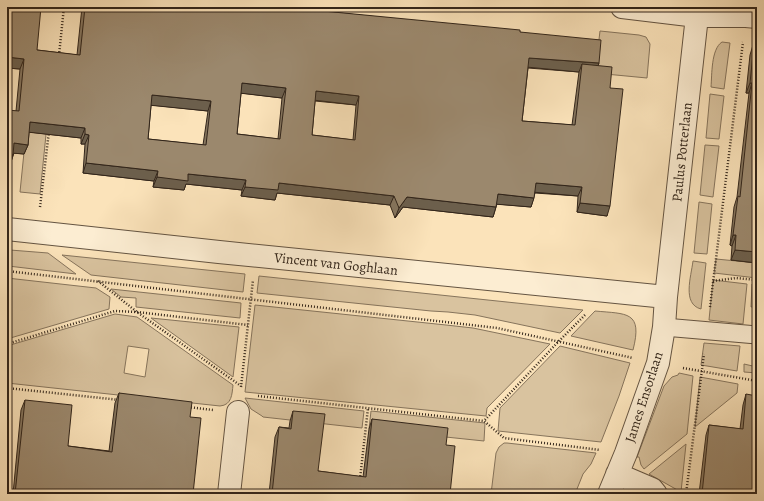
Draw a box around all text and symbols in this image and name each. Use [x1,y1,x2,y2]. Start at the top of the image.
street label: Paulus Potterlaan [667,101,697,203]
street label: Vincent van Goghlaan [272,248,399,280]
street label: James Ensorlaan [620,349,668,445]

